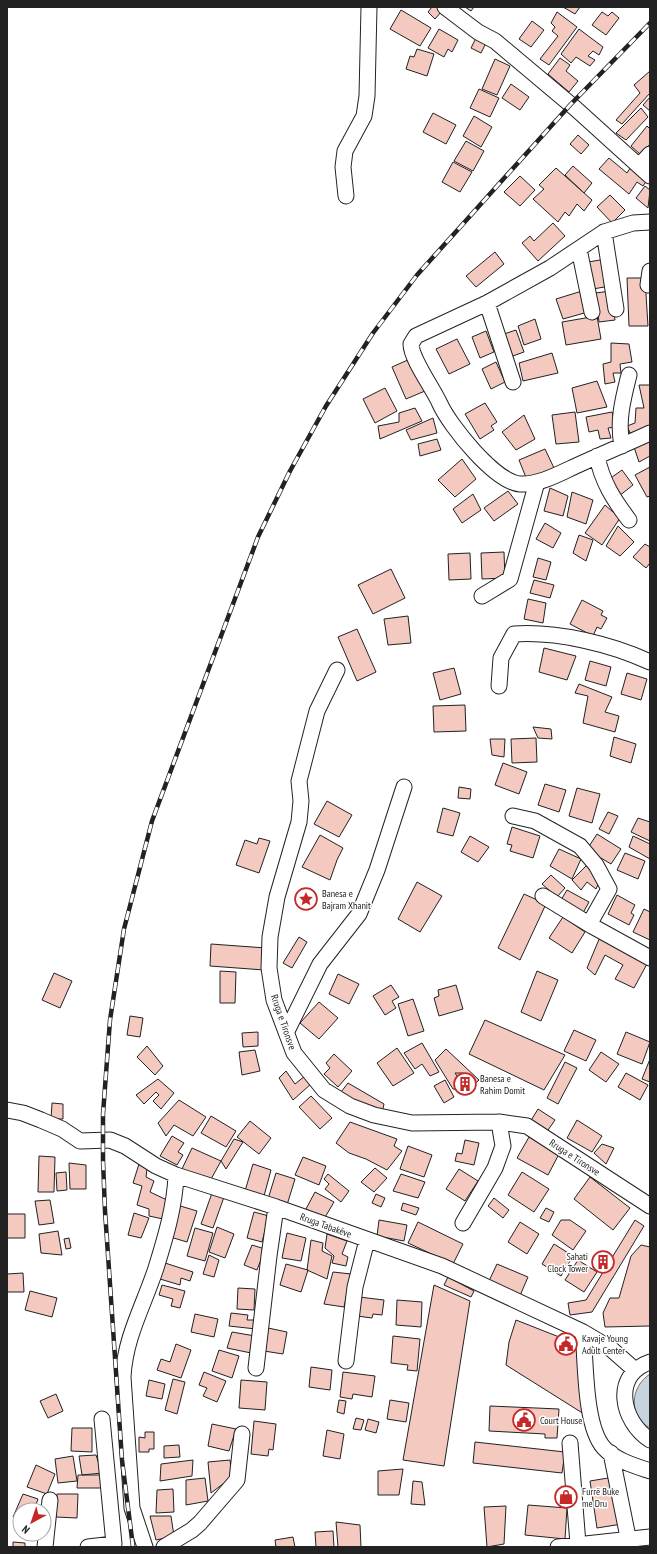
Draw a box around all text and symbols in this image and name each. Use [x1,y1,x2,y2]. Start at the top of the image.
place icon: Banesa e Bajram Xhanit [293,886,319,912]
place label: Banesa e Bajram Xhanit [322,887,371,912]
street label: Rruga e Tironsve [268,993,299,1052]
building icon: Banesa e Rahim Domit [452,1071,478,1097]
place label: Banesa e Rahim Domit [480,1072,525,1097]
street label: Rruga e Tironsve [547,1136,603,1179]
street label: Rruga Tabakëve [298,1210,353,1241]
building icon: Sahati Clock Tower [590,1249,616,1275]
place label: Sahati Clock Tower [547,1250,588,1275]
public building icon: Kavaje Young Adult Center [553,1331,579,1357]
place label: Kavaje Young Adult Center [582,1332,628,1357]
public building icon: Court House [511,1407,537,1433]
place label: Court House [540,1414,582,1427]
shop icon: Furrë Buke me Dru [553,1484,579,1510]
place label: Furrë Buke me Dru [582,1485,619,1510]
north arrow [12,1502,52,1542]
text: N [19,1522,32,1537]

